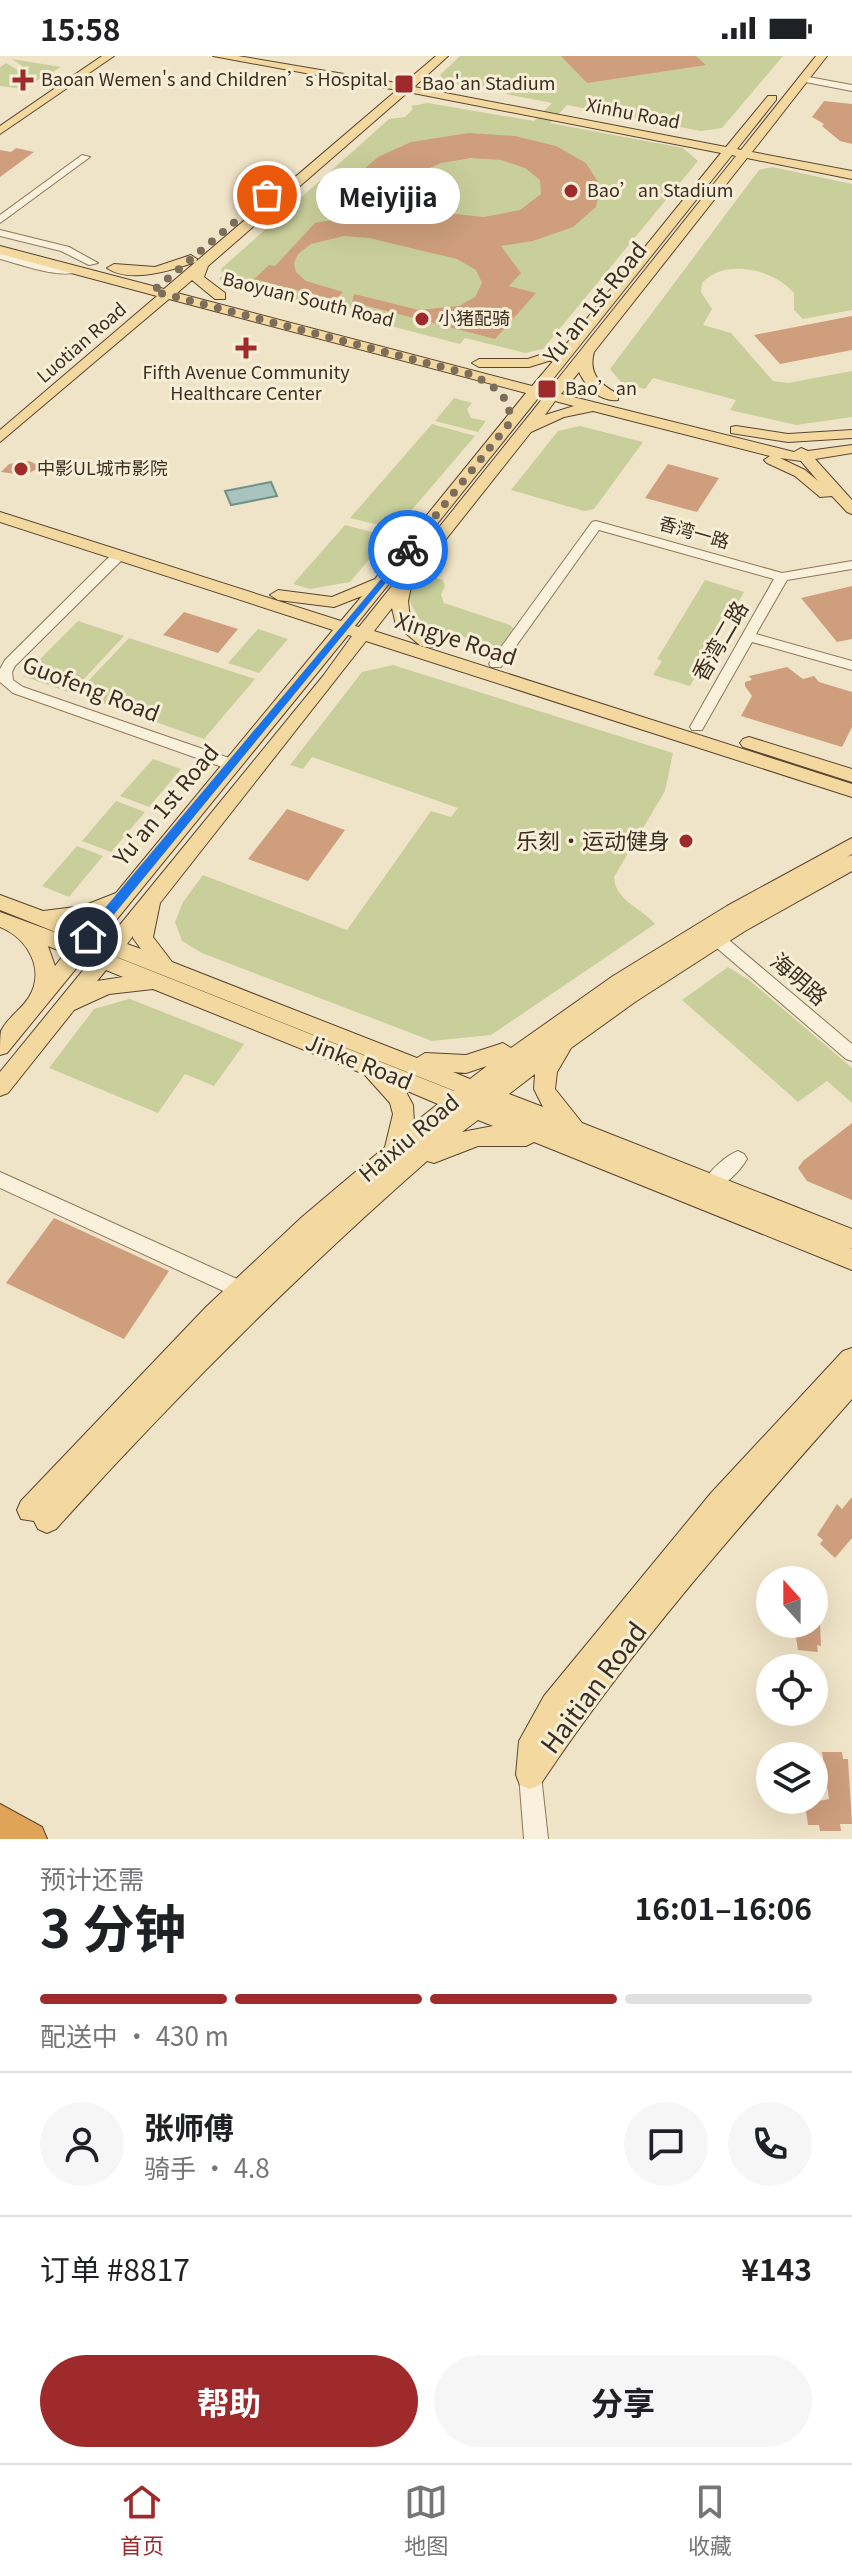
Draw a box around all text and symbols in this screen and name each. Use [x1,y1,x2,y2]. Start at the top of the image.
text: 15:58 [40,6,121,50]
place label: Baoan Wemen's and Children’s Hospital [41,65,388,91]
marker: Baoan Wemen's and Children’s Hospital [12,69,34,91]
place label: Bao'an Stadium [422,69,555,95]
marker: Bao'an Stadium [393,73,415,95]
street label: Xinhu Road [584,90,683,134]
pin [233,161,301,229]
callout: Meiyijia [315,167,459,223]
icon: bag [245,173,289,217]
place label: Bao’an Stadium [587,176,733,202]
text: Meiyijia [338,177,438,214]
marker: Bao’an Stadium [562,182,580,200]
street label: Yu'an 1st Road [534,234,653,370]
street label: Baoyuan South Road [220,264,397,332]
street label: Luotian Road [30,295,131,388]
place label: 小猪配骑 [438,304,510,330]
marker: 小猪配骑 [413,310,431,328]
marker: Fifth Avenue Community Healthcare Center [235,337,257,359]
place label: Fifth Avenue Community Healthcare Center [142,358,350,405]
place label: Bao’an [565,374,637,400]
marker: Bao’an [536,378,558,400]
place label: 中影UL城市影院 [37,454,168,480]
marker: 中影UL城市影院 [12,460,30,478]
street label: 香湾一路 [656,509,733,553]
courier [368,510,448,590]
icon: bike [386,528,430,572]
street label: 香湾二路 [682,594,754,686]
street label: Xingye Road [392,602,521,672]
street label: Guofeng Road [19,646,165,728]
street label: Yu'an 1st Road [104,736,225,872]
place label: 乐刻·运动健身 [516,823,670,855]
marker: 乐刻·运动健身 [677,832,695,850]
pin [54,903,122,971]
icon: home [66,915,110,959]
street label: 海明路 [765,944,836,1011]
street label: Jinke Road [302,1024,418,1096]
street label: Haixiu Road [351,1085,465,1188]
north arrow [756,1566,828,1638]
map controls [756,1566,828,1814]
street label: Haitian Road [530,1613,654,1760]
button: locate [756,1654,828,1726]
button: layers [756,1742,828,1814]
text: 预计还需 [40,1859,144,1896]
text: 16:01–16:06 [635,1885,812,1929]
text: 3 分钟 [40,1888,186,1963]
text: 配送中 · 430 m [40,2016,229,2053]
button: person [40,2102,124,2186]
button: chat [624,2102,708,2186]
button: phone [728,2102,812,2186]
text: 张师傅 [144,2104,234,2148]
text: 骑手 · 4.8 [144,2148,270,2185]
text: 订单 #8817 [40,2246,190,2290]
text: ¥143 [741,2246,812,2290]
button: 帮助 [40,2355,418,2447]
button: 分享 [434,2355,812,2447]
tab: 首页 [120,2480,164,2560]
tab: 地图 [404,2480,448,2560]
tab: 收藏 [688,2480,732,2560]

